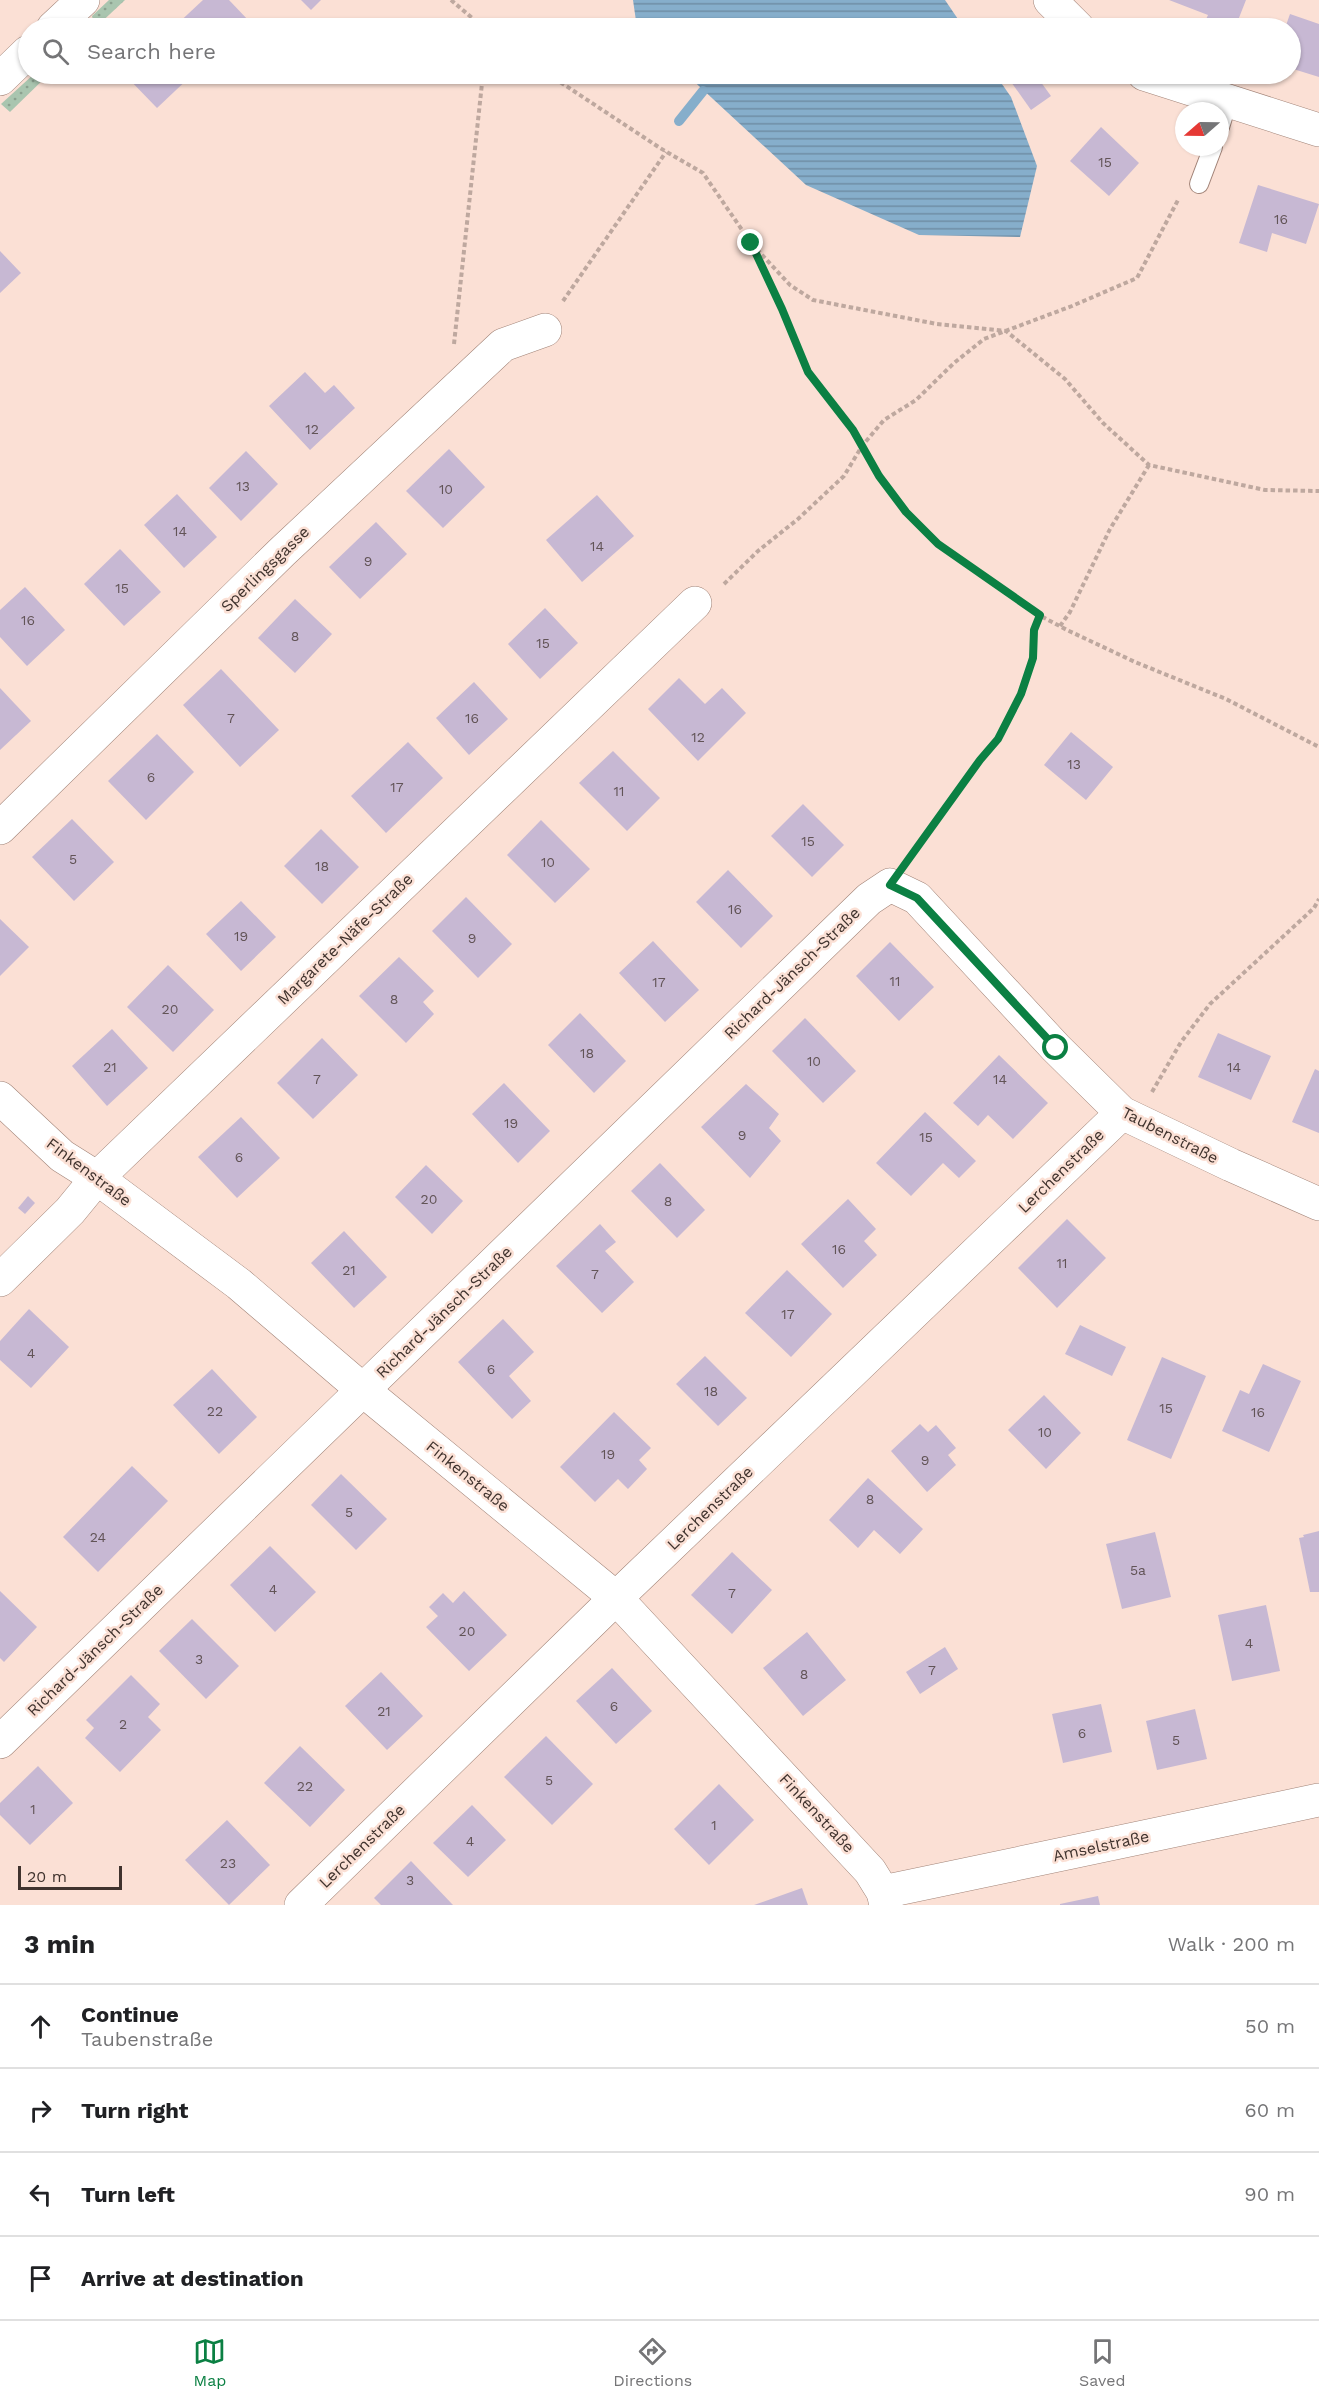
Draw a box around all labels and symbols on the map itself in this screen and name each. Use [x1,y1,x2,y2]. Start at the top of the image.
north arrow [1175,102,1229,156]
house number: 15 [1098,154,1112,170]
house number: 16 [1274,211,1288,227]
route end [737,229,763,255]
house number: 12 [305,421,319,437]
house number: 13 [236,478,250,494]
house number: 10 [439,481,453,497]
street label: Sperlingsgasse [217,522,313,616]
house number: 14 [173,523,187,539]
house number: 14 [590,538,604,554]
house number: 9 [364,553,372,569]
house number: 15 [115,580,129,596]
house number: 16 [21,612,35,628]
house number: 8 [291,628,299,644]
house number: 15 [536,635,550,651]
house number: 7 [227,710,235,726]
house number: 16 [465,710,479,726]
house number: 12 [691,729,705,745]
house number: 13 [1067,756,1081,772]
house number: 6 [147,769,155,785]
house number: 17 [390,779,404,795]
house number: 11 [614,783,624,799]
house number: 15 [801,833,815,849]
house number: 5 [69,851,77,867]
house number: 10 [541,854,555,870]
house number: 18 [315,858,329,874]
street label: Margarete-Näfe-Straße [273,869,417,1009]
house number: 16 [728,901,742,917]
street label: Richard-Jänsch-Straße [720,903,864,1043]
house number: 19 [234,928,248,944]
house number: 9 [468,930,476,946]
house number: 11 [890,973,900,989]
house number: 17 [652,974,666,990]
house number: 8 [390,991,398,1007]
house number: 20 [162,1001,178,1017]
route start [1042,1034,1068,1060]
house number: 18 [580,1045,594,1061]
house number: 10 [807,1053,821,1069]
house number: 21 [103,1059,117,1075]
house number: 14 [1227,1059,1241,1075]
house number: 7 [313,1071,321,1087]
house number: 14 [993,1071,1007,1087]
street label: Taubenstraße [1119,1103,1221,1167]
house number: 19 [504,1115,518,1131]
street label: Lerchenstraße [1014,1125,1108,1217]
house number: 9 [738,1127,746,1143]
house number: 15 [919,1129,933,1145]
street label: Finkenstraße [43,1134,135,1210]
house number: 6 [235,1149,243,1165]
house number: 20 [421,1191,437,1207]
house number: 8 [664,1193,672,1209]
house number: 16 [832,1241,846,1257]
street label: Richard-Jänsch-Straße [372,1242,516,1382]
house number: 11 [1057,1255,1067,1271]
house number: 21 [342,1262,356,1278]
house number: 7 [591,1266,599,1282]
house number: 17 [781,1306,795,1322]
house number: 4 [27,1345,35,1361]
house number: 6 [487,1361,495,1377]
house number: 18 [704,1383,718,1399]
house number: 15 [1159,1400,1173,1416]
house number: 22 [207,1403,223,1419]
house number: 16 [1251,1404,1265,1420]
house number: 10 [1038,1424,1052,1440]
street label: Finkenstraße [423,1437,513,1515]
house number: 19 [601,1446,615,1462]
house number: 9 [921,1452,929,1468]
street label: Lerchenstraße [663,1462,757,1554]
house number: 8 [866,1491,874,1507]
house number: 5 [345,1504,353,1520]
house number: 24 [90,1529,106,1545]
house number: 5a [1130,1562,1146,1578]
street label: Richard-Jänsch-Straße [23,1580,167,1720]
house number: 4 [269,1581,277,1597]
house number: 7 [728,1585,736,1601]
house number: 20 [459,1623,475,1639]
house number: 4 [1245,1635,1253,1651]
house number: 3 [195,1651,203,1667]
house number: 7 [928,1662,936,1678]
house number: 8 [800,1666,808,1682]
house number: 6 [610,1698,618,1714]
house number: 21 [377,1703,391,1719]
house number: 2 [119,1716,127,1732]
house number: 6 [1078,1725,1086,1741]
house number: 5 [1172,1732,1180,1748]
street label: Finkenstraße [775,1769,859,1857]
house number: 5 [545,1772,553,1788]
house number: 22 [297,1778,313,1794]
street label: Lerchenstraße [315,1800,409,1892]
house number: 1 [30,1801,36,1817]
house number: 1 [711,1817,717,1833]
street label: Amselstraße [1051,1827,1151,1865]
house number: 4 [466,1833,474,1849]
house number: 23 [220,1855,236,1871]
scale bar [18,1863,122,1890]
house number: 3 [406,1872,414,1888]

